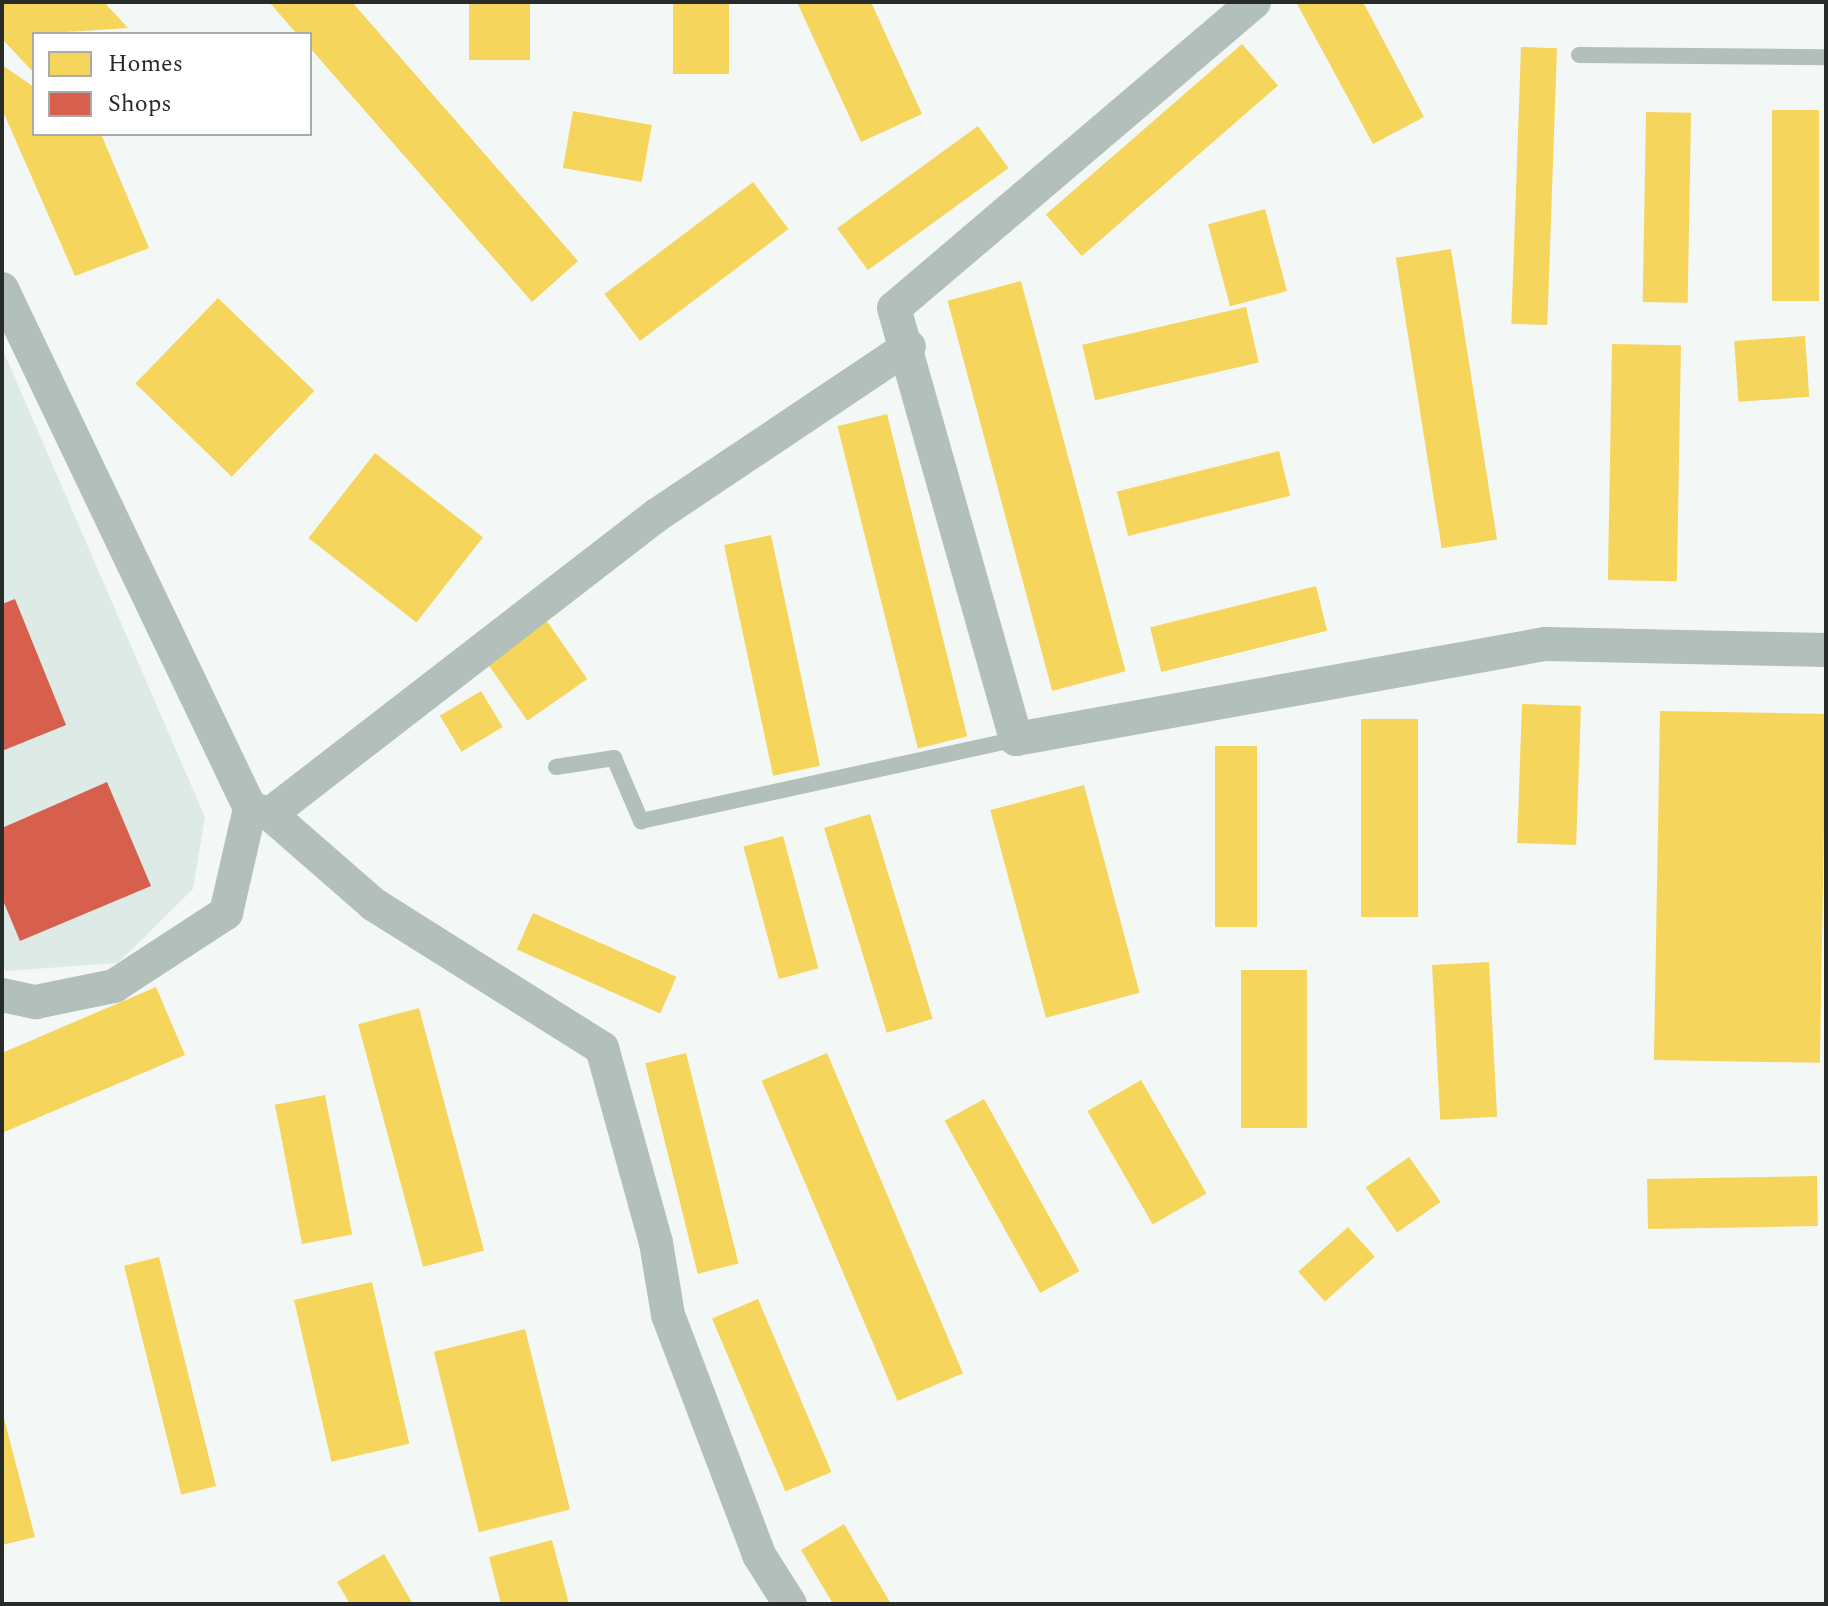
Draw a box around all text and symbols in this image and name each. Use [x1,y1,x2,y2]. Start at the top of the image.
legend [32,32,312,136]
text: Homes [108,46,183,82]
text: Shops [108,86,172,122]

